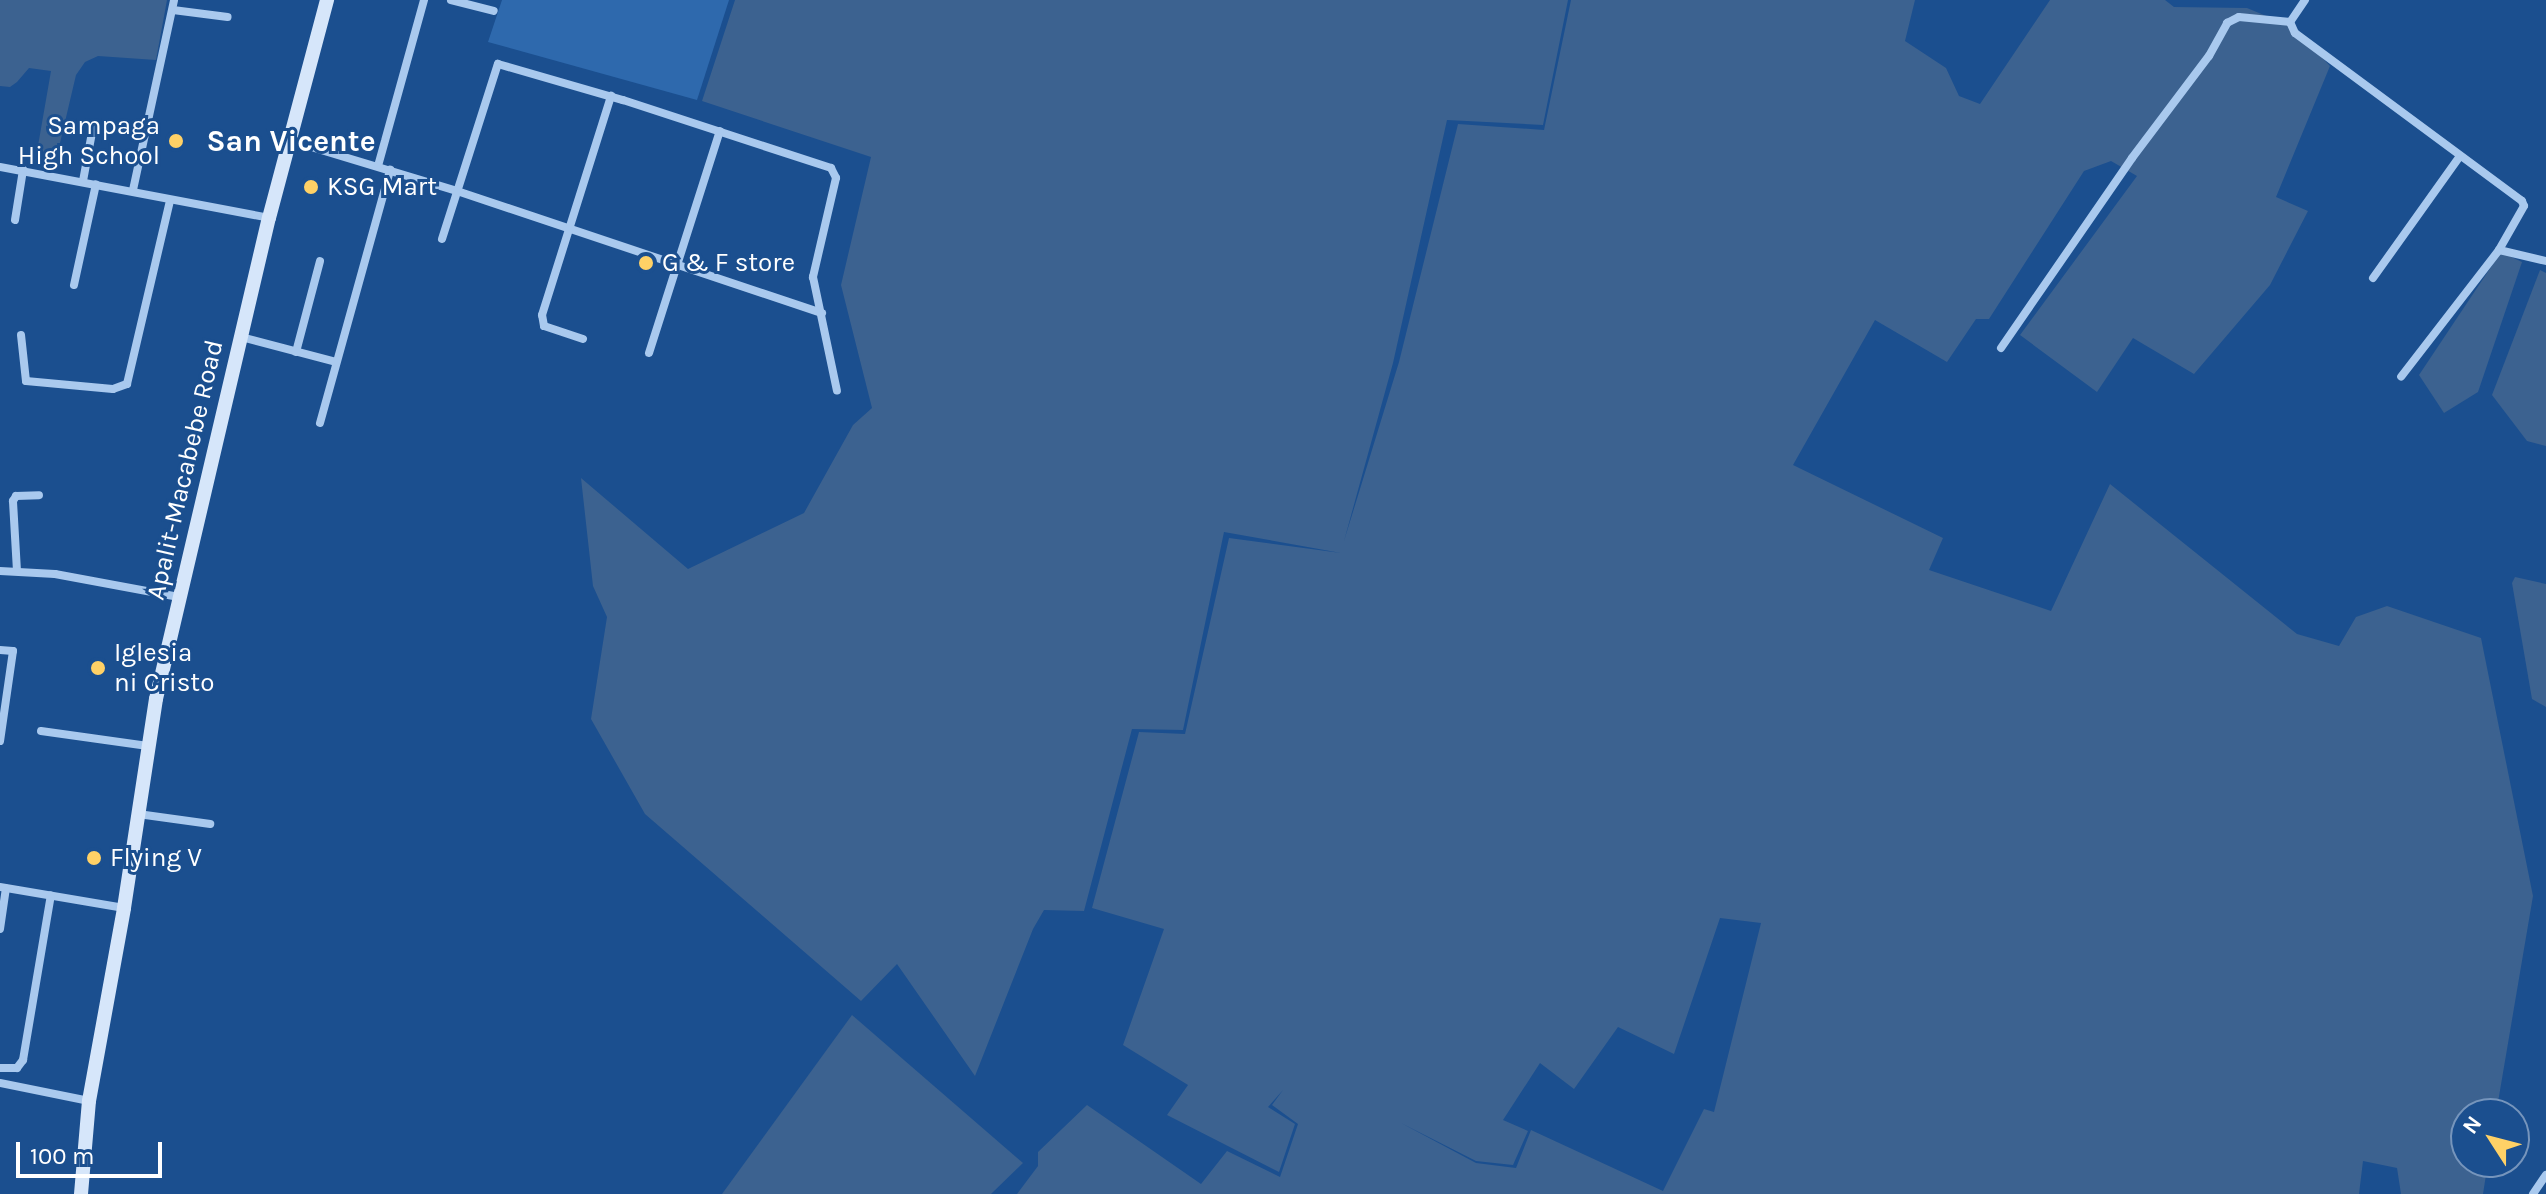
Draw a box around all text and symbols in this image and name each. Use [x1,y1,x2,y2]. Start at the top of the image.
place label: Sampaga High School [18,110,160,172]
district label: San Vicente [206,123,376,159]
marker: Sampaga High School [167,132,185,150]
place label: KSG Mart [327,171,437,203]
marker: KSG Mart [302,178,320,196]
place label: G & F store [662,247,795,279]
marker: G & F store [637,254,655,272]
street label: Apalit-Macabebe Road [140,337,230,603]
place label: Iglesia ni Cristo [114,637,214,698]
marker: Iglesia ni Cristo [89,659,107,677]
place label: Flying V [110,842,202,874]
marker: Flying V [85,849,103,867]
north arrow [2450,1098,2530,1178]
text: N [2457,1111,2487,1139]
scale bar [20,1126,166,1176]
text: 100 m [30,1142,95,1170]

